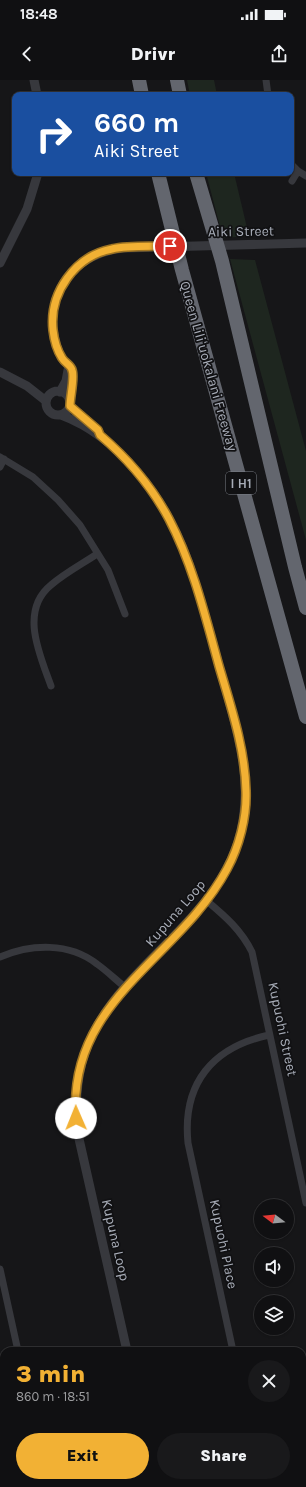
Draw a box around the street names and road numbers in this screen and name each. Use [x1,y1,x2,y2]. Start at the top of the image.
street label: Aiki Street [208,222,274,241]
street label: Queen Liliʻuokalani Freeway [176,279,241,454]
road number: I H1 [226,472,256,494]
street label: Kupuna Loop [142,876,209,950]
street label: Kupuohi Street [264,981,301,1078]
street label: Kupuna Loop [98,1198,133,1283]
street label: Kupuohi Place [206,1198,241,1290]

